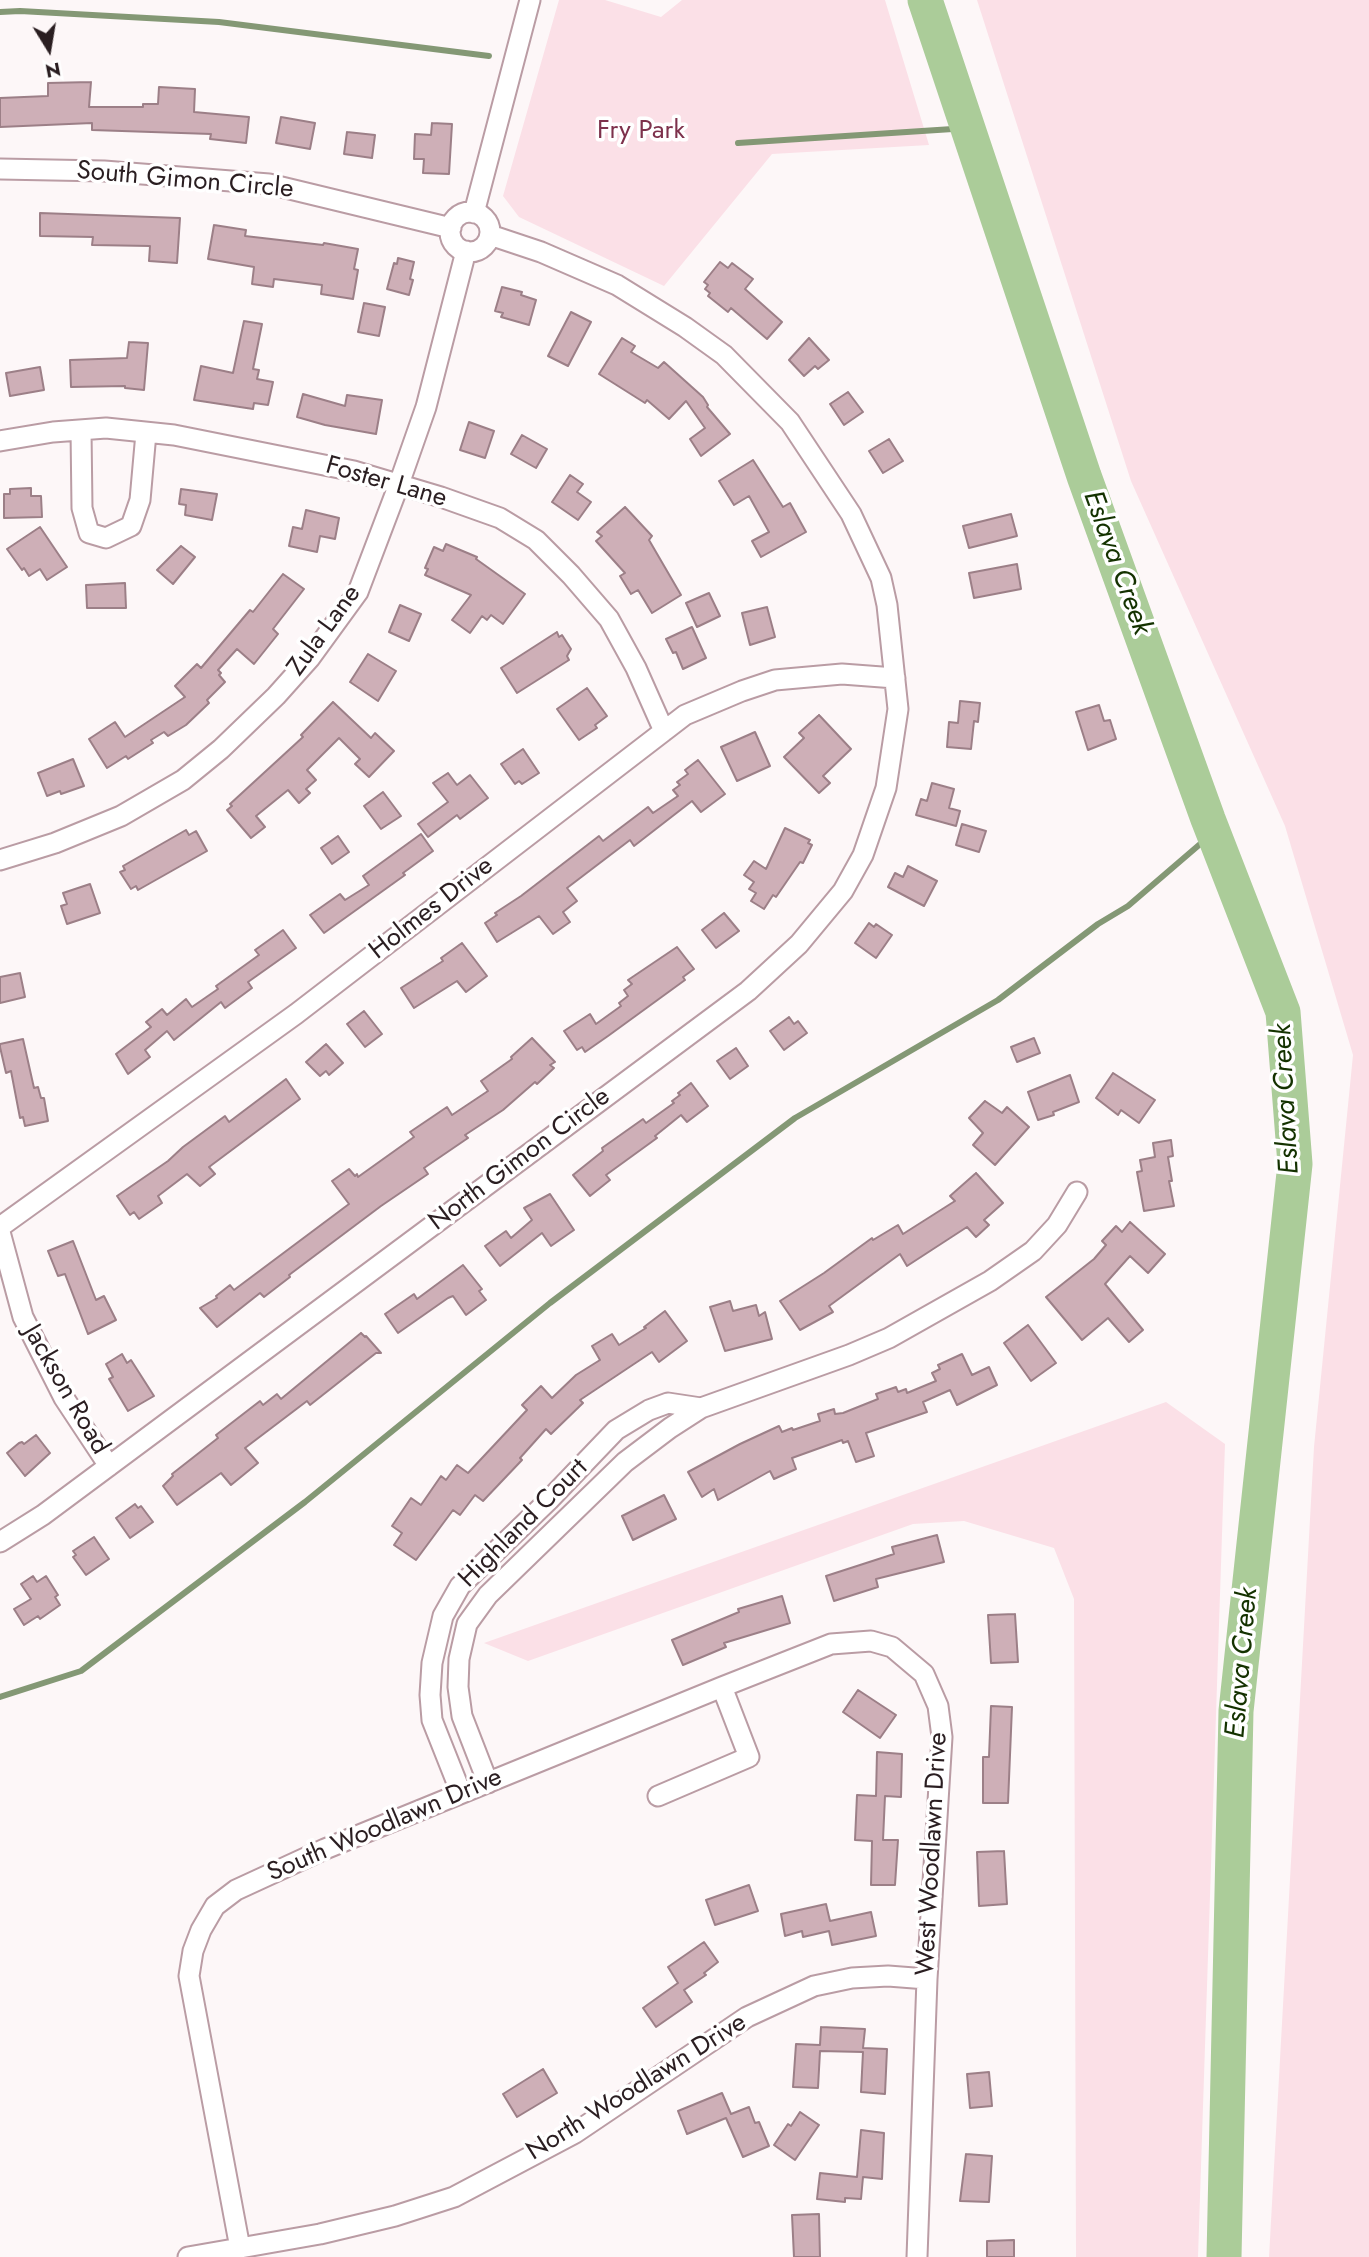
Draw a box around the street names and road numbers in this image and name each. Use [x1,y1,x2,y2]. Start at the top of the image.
street label: South Gimon Circle [75,156,295,206]
street label: Foster Lane [322,451,450,515]
street label: Zula Lane [282,580,368,682]
street label: Holmes Drive [364,851,500,967]
street label: North Gimon Circle [423,1082,617,1238]
street label: Jackson Road [15,1319,115,1461]
street label: Highland Court [453,1453,595,1595]
street label: West Woodlawn Drive [911,1731,955,1977]
street label: South Woodlawn Drive [263,1762,507,1890]
street label: North Woodlawn Drive [521,2008,753,2168]

